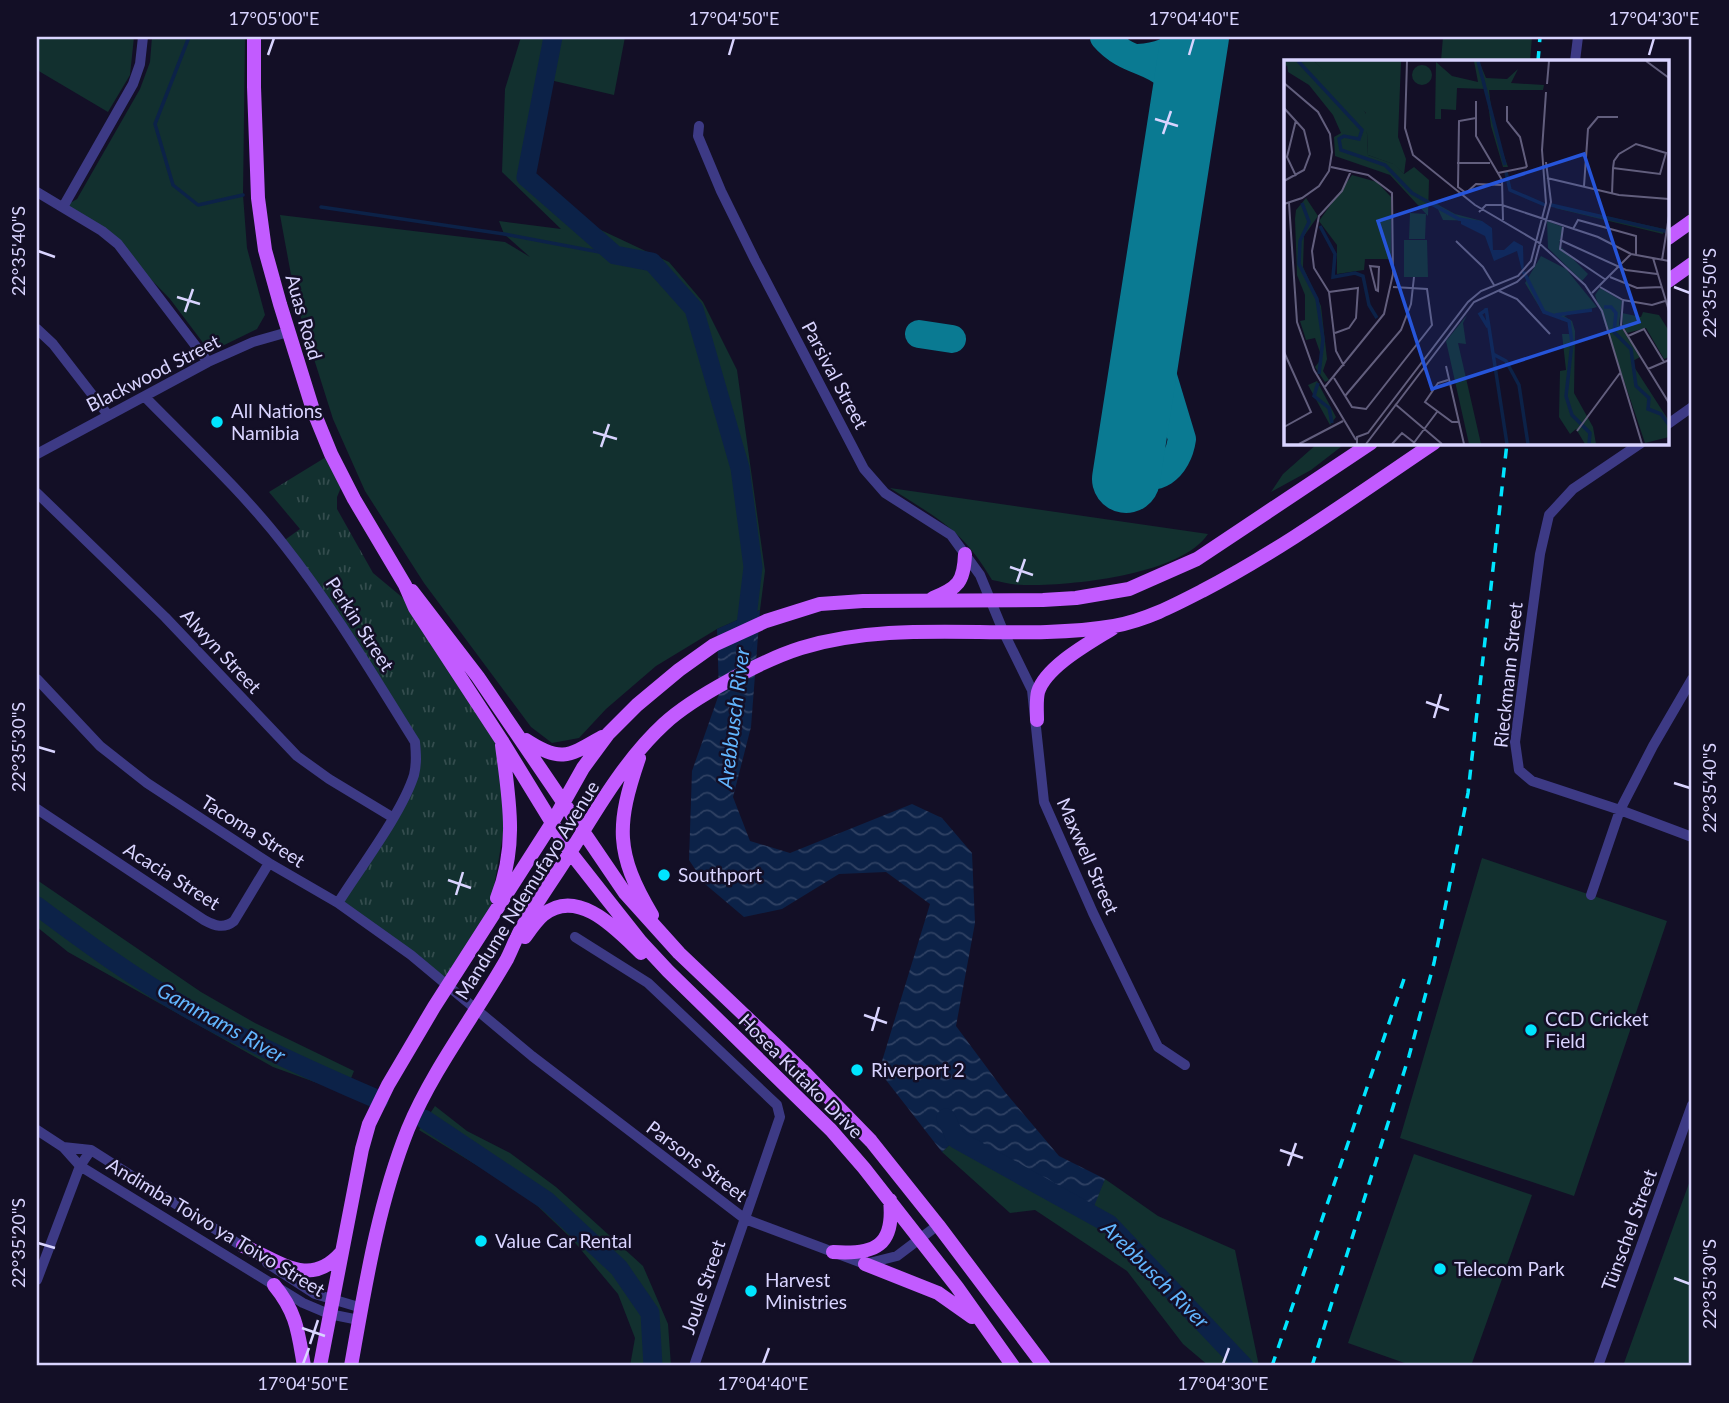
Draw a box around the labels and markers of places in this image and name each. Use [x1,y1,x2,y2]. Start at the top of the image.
place label: All Nations Namibia [231,399,323,444]
marker: All Nations Namibia [209,414,225,430]
place label: Southport [678,863,762,886]
marker: Southport [656,867,672,883]
place label: CCD Cricket Field [1545,1007,1649,1052]
marker: CCD Cricket Field [1523,1022,1539,1038]
place label: Riverport 2 [871,1058,965,1081]
marker: Riverport 2 [849,1062,865,1078]
place label: Value Car Rental [495,1229,632,1252]
marker: Value Car Rental [473,1233,489,1249]
place label: Telecom Park [1454,1257,1565,1280]
marker: Telecom Park [1432,1261,1448,1277]
place label: Harvest Ministries [765,1268,847,1313]
marker: Harvest Ministries [743,1283,759,1299]

